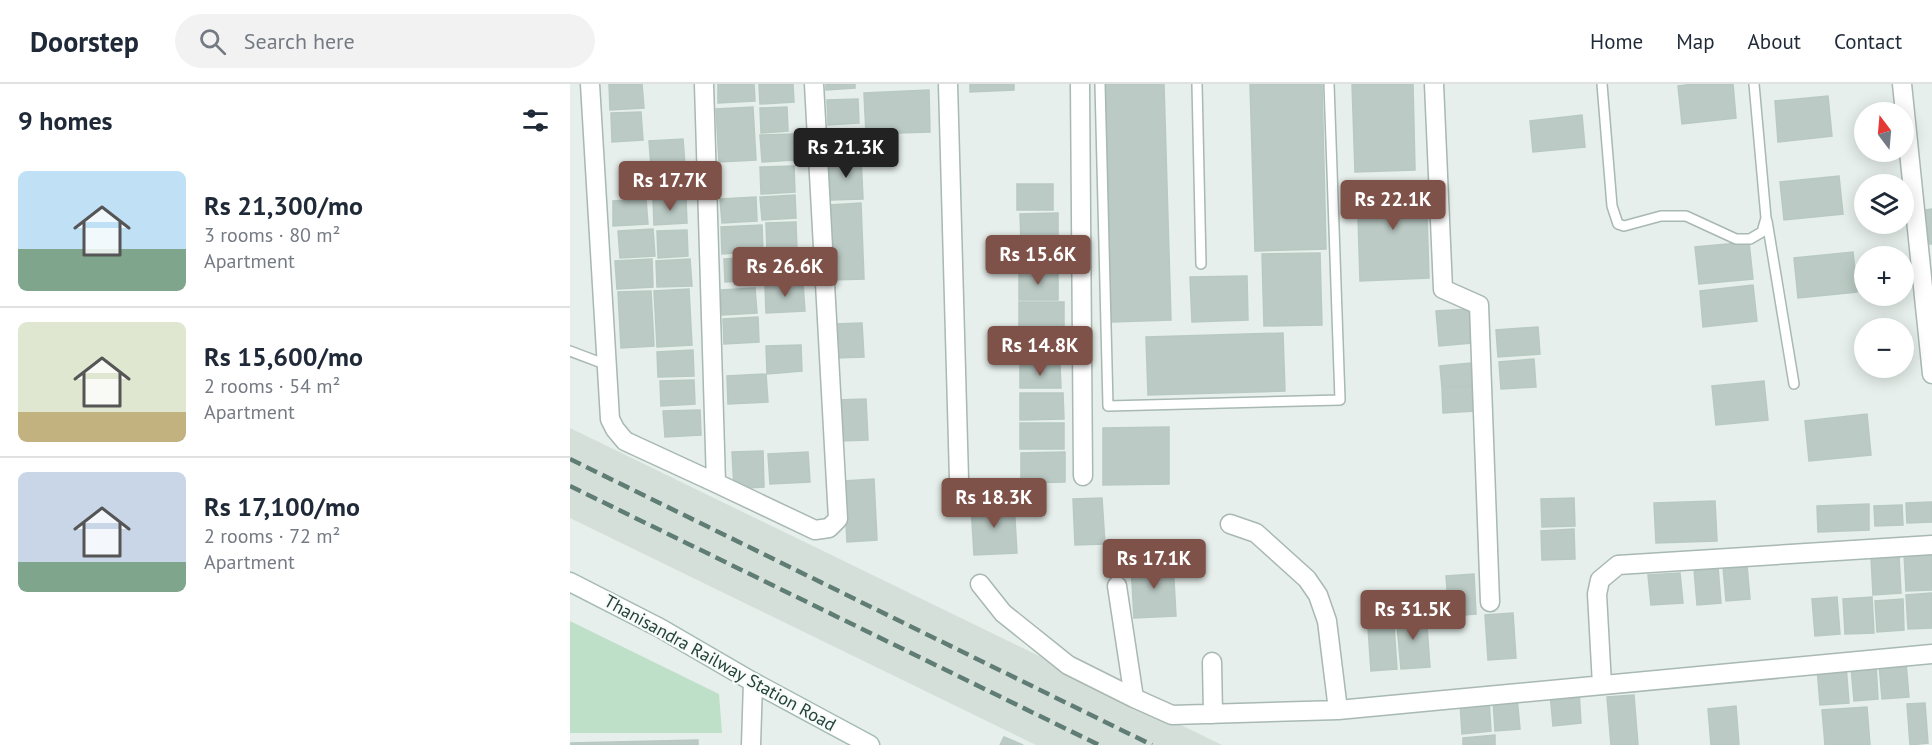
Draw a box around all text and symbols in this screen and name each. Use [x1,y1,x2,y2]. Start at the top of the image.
search box [175,14,595,68]
text: Doorstep [30,23,139,60]
icon: search [196,25,229,58]
text: Search here [244,27,355,55]
text: Home [1590,28,1643,55]
text: Map [1676,28,1715,55]
text: About [1748,28,1801,55]
text: Contact [1834,28,1902,55]
north arrow [1854,102,1914,162]
map controls [1854,102,1914,378]
text: 9 homes [18,104,113,137]
icon: filters [519,104,552,137]
pin: Rs 21.3K [784,128,908,179]
text: Rs 21.3K [808,134,884,160]
pin: Rs 17.7K [608,161,732,212]
text: Rs 17.7K [633,167,707,193]
button: layers [1854,174,1914,234]
pin: Rs 22.1K [1331,180,1455,231]
text: Rs 22.1K [1355,186,1431,212]
text: Rs 21,300/mo [204,189,363,222]
icon: home [66,195,138,267]
text: 3 rooms · 80 m² [204,222,340,248]
pin: Rs 15.6K [976,235,1100,286]
text: Rs 15.6K [1000,241,1076,267]
button: + [1854,246,1914,306]
pin: Rs 26.6K [723,247,847,298]
text: Apartment [204,248,295,274]
text: Rs 26.6K [747,253,823,279]
button: − [1854,318,1914,378]
pin: Rs 14.8K [978,326,1102,377]
text: Rs 14.8K [1002,332,1078,358]
text: Rs 15,600/mo [204,340,363,373]
icon: home [66,346,138,418]
text: 2 rooms · 54 m² [204,373,340,399]
text: Apartment [204,399,295,425]
pin: Rs 18.3K [932,478,1056,529]
text: Rs 18.3K [956,484,1032,510]
text: Rs 17,100/mo [204,490,360,523]
icon: home [66,496,138,568]
text: 2 rooms · 72 m² [204,523,340,549]
pin: Rs 17.1K [1092,539,1216,590]
text: Rs 17.1K [1117,545,1191,571]
text: Apartment [204,549,295,575]
street label: Thanisandra Railway Station Road [600,589,840,736]
pin: Rs 31.5K [1351,590,1475,641]
text: Rs 31.5K [1375,596,1451,622]

